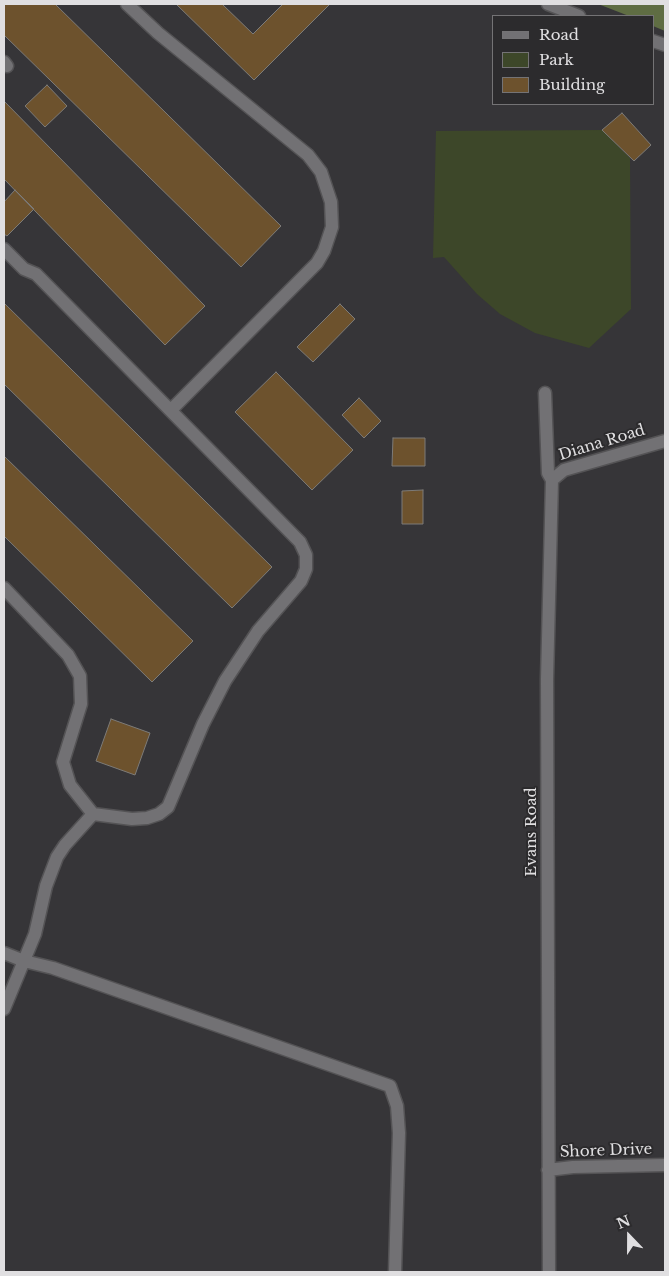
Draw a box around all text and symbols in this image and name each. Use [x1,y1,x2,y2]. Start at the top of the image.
legend [492,15,654,105]
text: Road [539,25,579,44]
text: Park [539,50,574,69]
text: Building [539,75,605,94]
street label: Diana Road [557,421,647,465]
street label: Evans Road [523,787,541,877]
street label: Shore Drive [559,1140,653,1162]
north arrow [604,1211,654,1261]
text: N [614,1211,633,1233]

